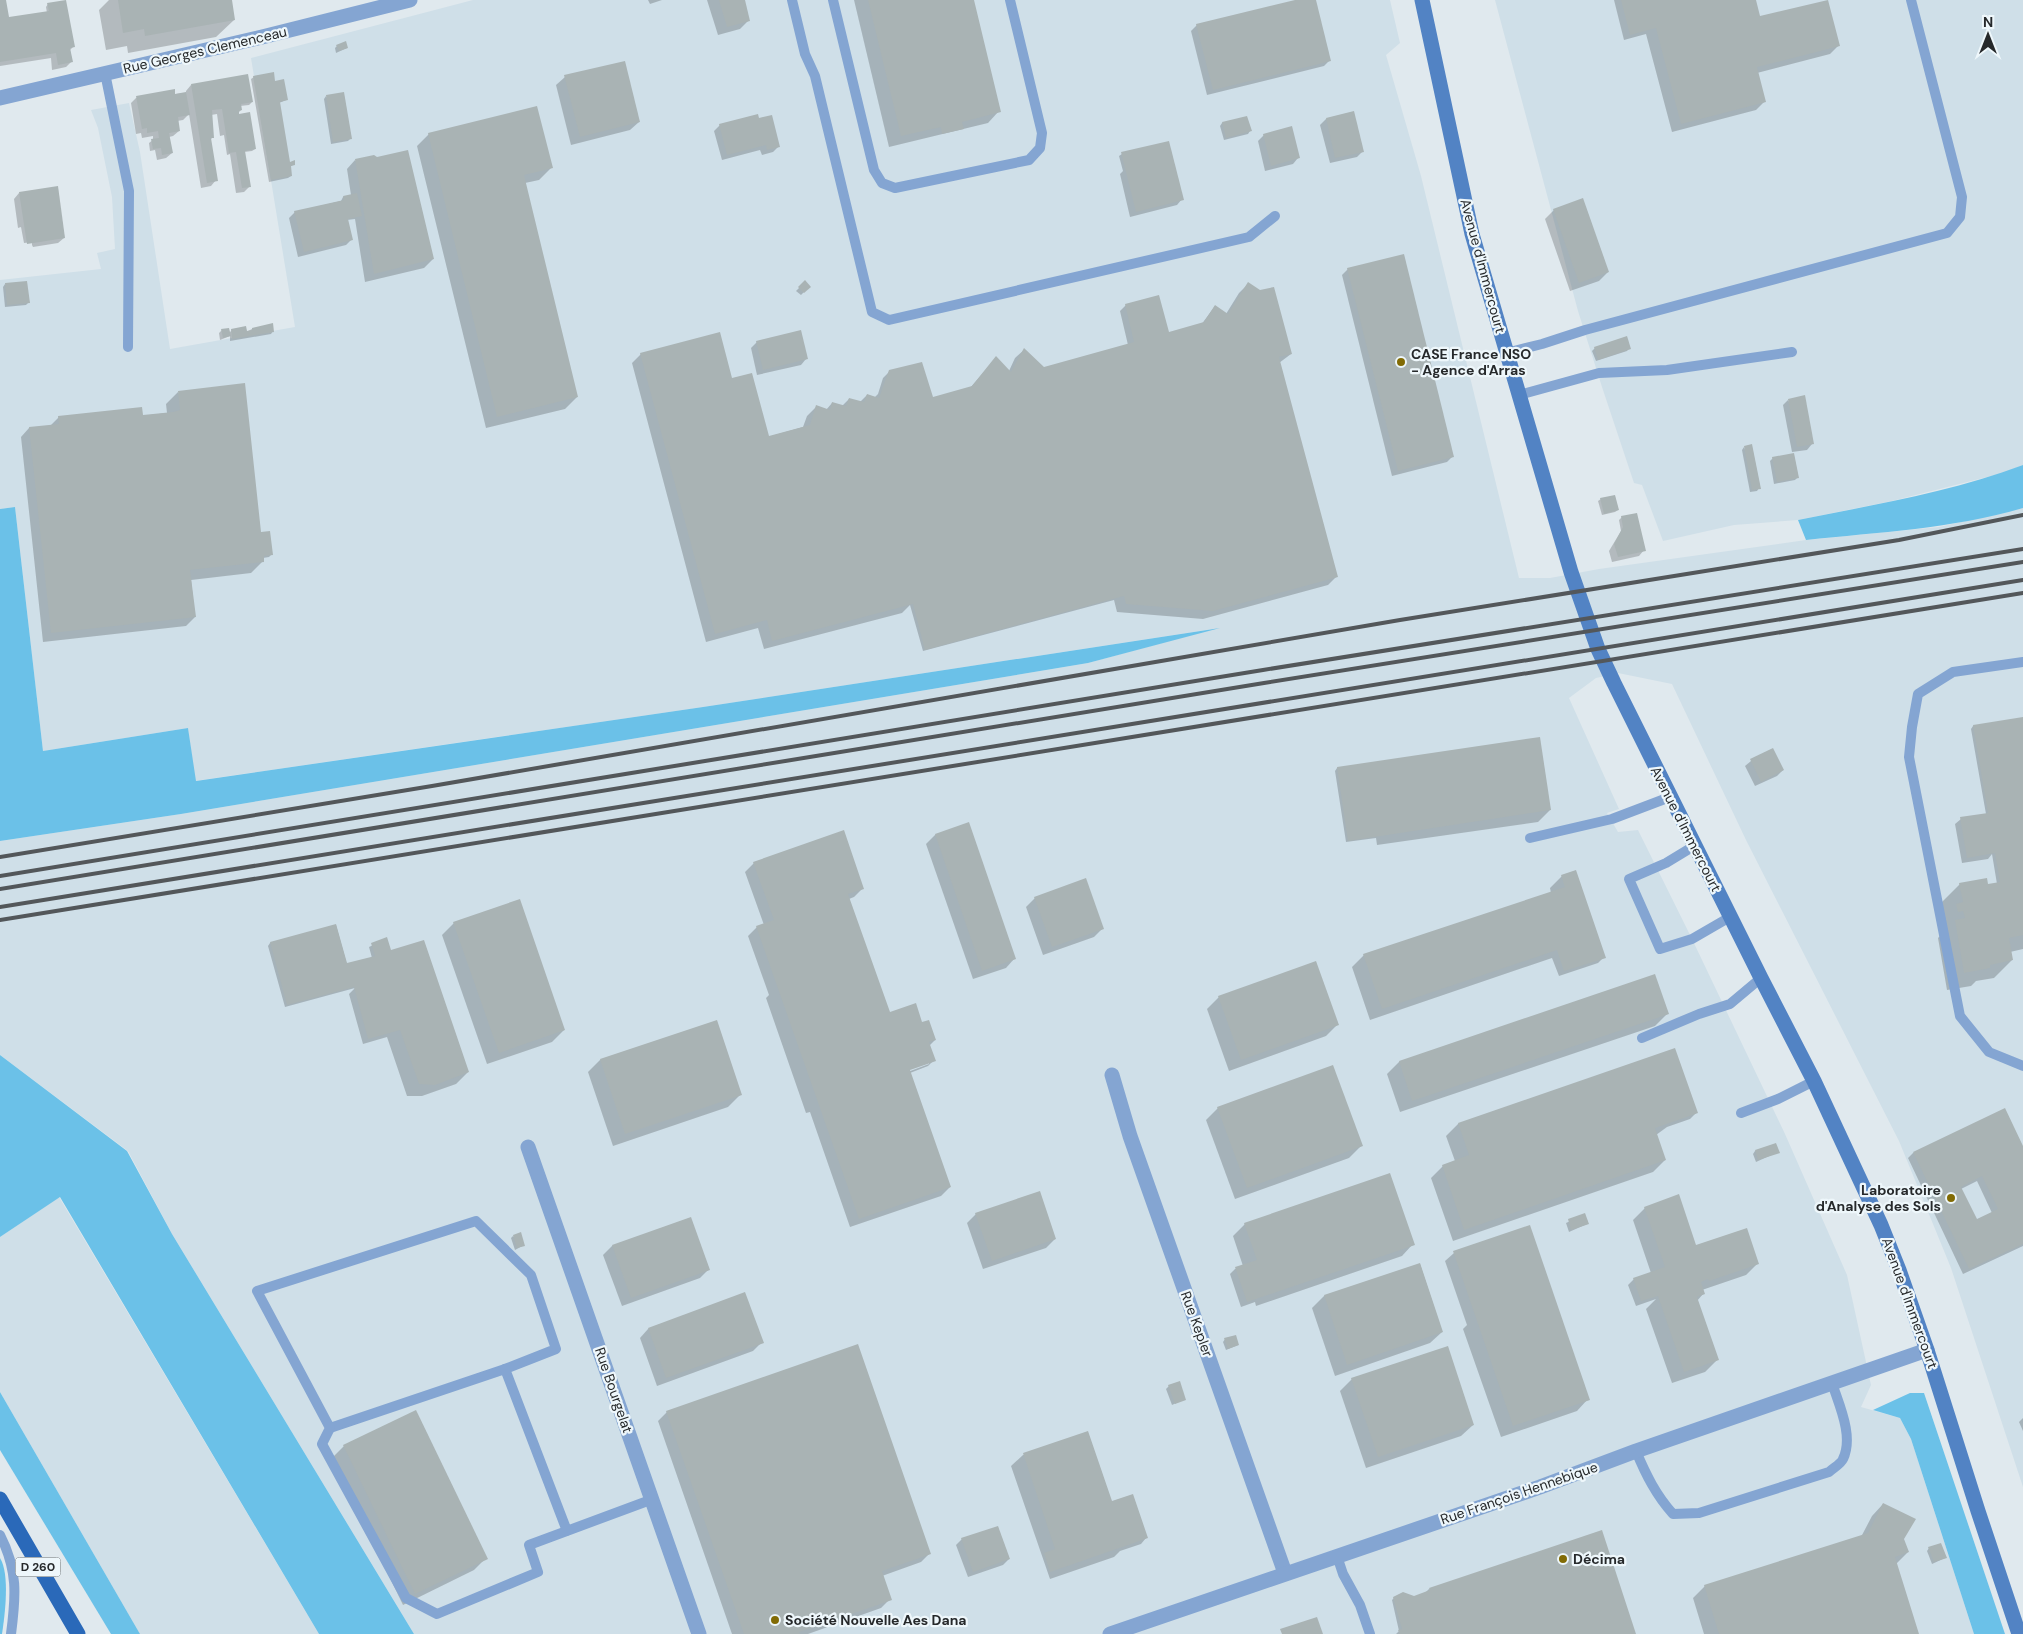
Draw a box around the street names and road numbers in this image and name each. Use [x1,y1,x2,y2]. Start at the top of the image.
street label: Rue Georges Clemenceau [121,22,289,78]
street label: Avenue d'Immercourt [1456,197,1510,335]
street label: Avenue d'Immercourt [1647,763,1725,895]
street label: Avenue d'Immercourt [1878,1235,1942,1371]
street label: Rue Kepler [1177,1289,1217,1359]
street label: Rue Bourgelat [591,1345,637,1435]
street label: Rue François Hennebique [1438,1458,1600,1528]
road number: D 260 [15,1558,60,1576]

